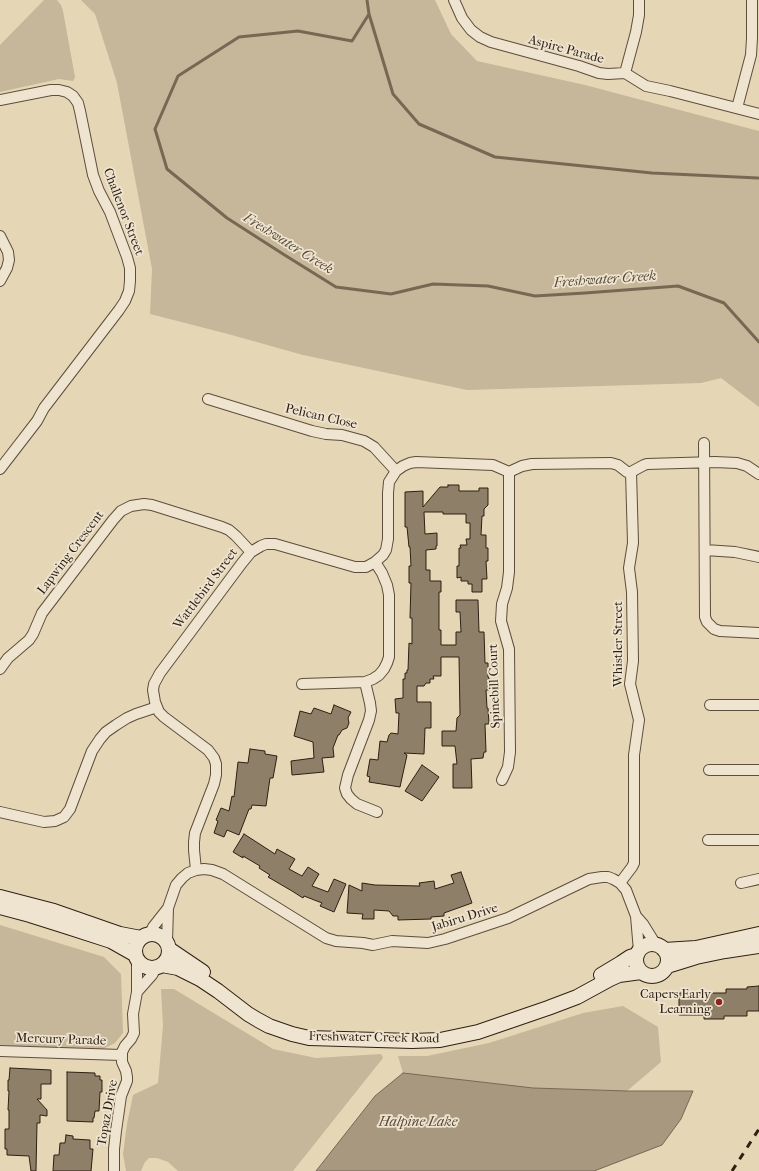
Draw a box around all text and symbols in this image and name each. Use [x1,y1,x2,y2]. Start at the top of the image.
street label: Aspire Parade [527,32,605,68]
street label: Challenor Street [99,166,147,258]
water label: Freshwater Creek [240,210,336,278]
water label: Freshwater Creek [553,268,657,292]
street label: Pelican Close [283,401,359,433]
street label: Lapwing Crescent [34,508,108,598]
street label: Wattlebird Street [171,545,241,633]
street label: Whistler Street [611,601,627,687]
street label: Spinebill Court [486,643,504,729]
street label: Jabiru Drive [430,901,500,935]
place label: Capers Early Learning [640,987,711,1018]
marker: Capers Early Learning [714,997,724,1007]
street label: Freshwater Creek Road [308,1029,440,1047]
street label: Mercury Parade [15,1031,107,1049]
street label: Topaz Drive [94,1078,122,1148]
water label: Halpine Lake [379,1115,457,1131]

